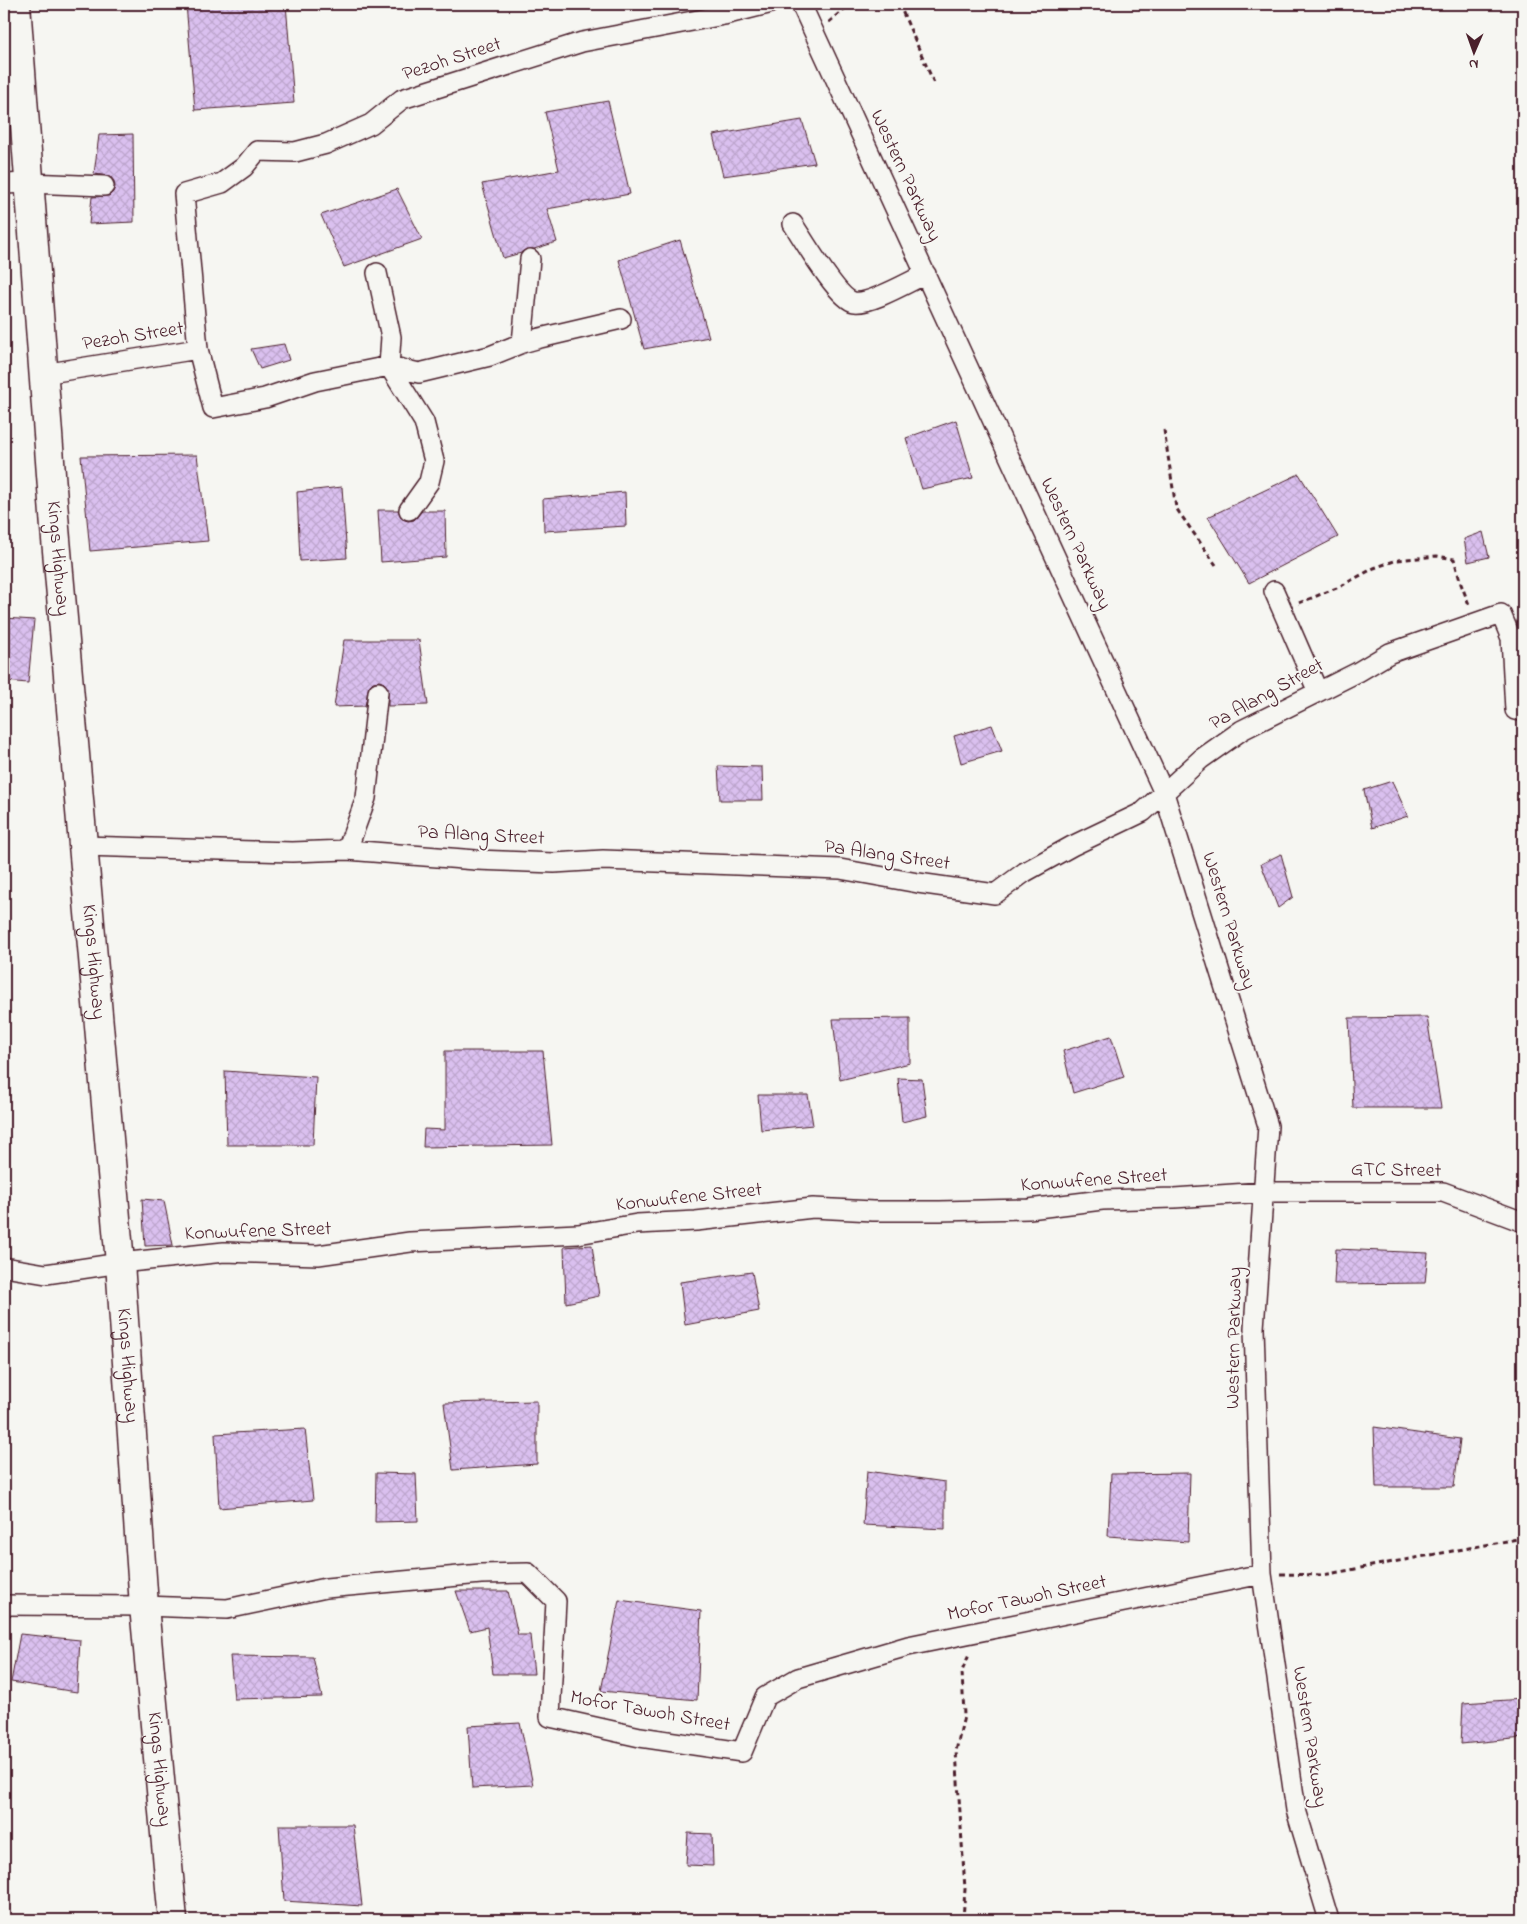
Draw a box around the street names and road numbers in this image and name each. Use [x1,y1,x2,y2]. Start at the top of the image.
street label: Pezoh Street [399,30,505,90]
street label: Western Parkway [862,105,948,247]
street label: Pezoh Street [80,315,186,359]
street label: Western Parkway [1032,473,1118,615]
street label: Kings Highway [39,500,77,617]
street label: Pa Alang Street [1204,651,1330,739]
street label: Pa Alang Street [417,818,545,855]
street label: Pa Alang Street [822,833,952,880]
street label: Western Parkway [1193,849,1263,993]
street label: Kings Highway [74,903,113,1021]
street label: GTC Street [1351,1156,1442,1186]
street label: Konwufene Street [1020,1161,1169,1201]
street label: Konwufene Street [614,1176,764,1220]
street label: Konwufene Street [184,1215,332,1249]
street label: Western Parkway [1219,1266,1251,1410]
street label: Kings Highway [109,1307,146,1424]
street label: Mofor Tawoh Street [945,1568,1110,1630]
street label: Western Parkway [1284,1664,1334,1810]
street label: Mofor Tawoh Street [568,1684,733,1740]
street label: Kings Highway [139,1710,179,1828]

